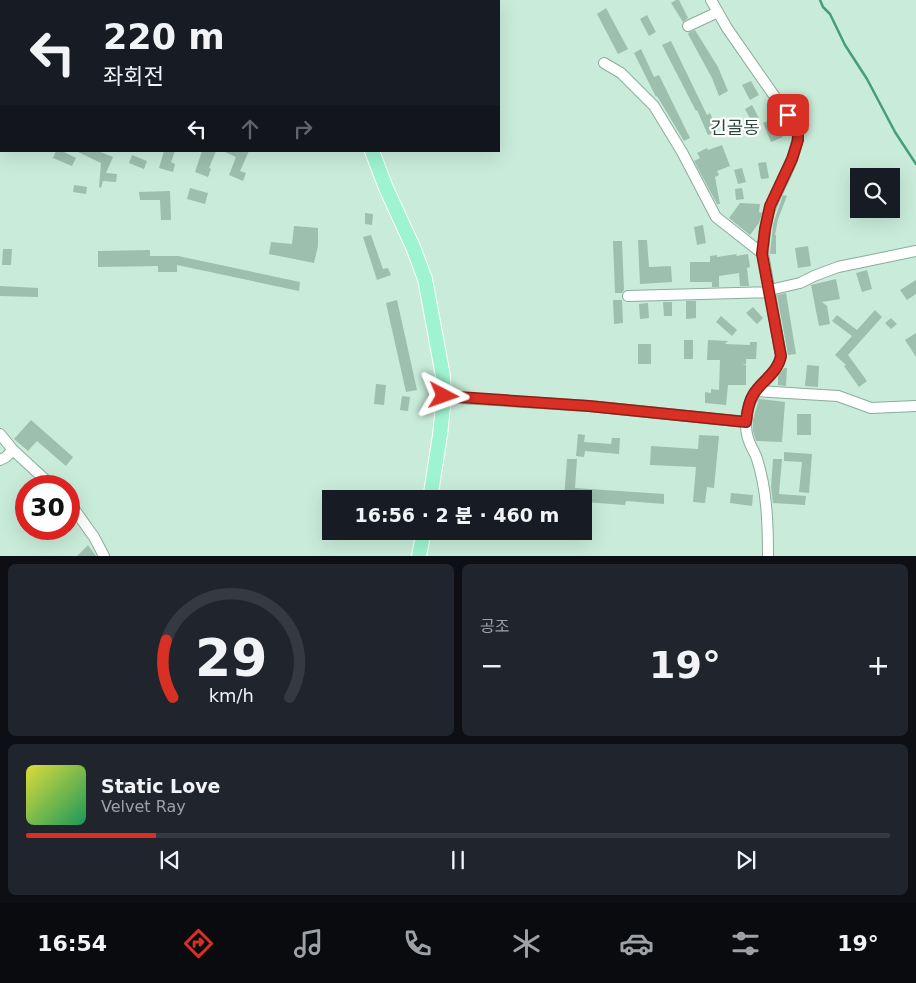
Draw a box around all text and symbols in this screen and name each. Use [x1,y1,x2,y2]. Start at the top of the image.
text: 220 m [103,17,225,57]
icon: left [20,20,85,85]
text: 좌회전 [103,64,164,89]
pin [767,94,809,136]
icon: arrive [774,101,802,129]
icon: left [183,115,211,143]
icon: ahead [236,115,264,143]
icon: right [289,115,317,143]
district label: 긴골동 [710,117,760,138]
map controls [850,168,900,218]
button: search [850,168,900,218]
position arrow [417,369,469,421]
speed limit sign: 30 [15,475,80,540]
text: 16:56 · 2 분 · 460 m [355,504,559,526]
text: 공조 [480,617,509,636]
text: 29 [195,628,267,688]
text: 19° [649,643,721,687]
text: − [480,649,503,682]
text: + [867,649,890,682]
text: km/h [208,685,254,706]
text: Static Love [101,775,221,797]
text: Velvet Ray [101,797,186,816]
icon: previous [156,846,184,874]
icon: pause [444,846,472,874]
icon: next [732,846,760,874]
icon: directions [181,926,216,961]
icon: music [291,926,326,961]
icon: phone [400,926,435,961]
icon: climate [509,926,544,961]
icon: car [619,926,654,961]
icon: filters [728,926,763,961]
text: 16:54 [37,931,107,956]
text: 19° [837,931,879,956]

